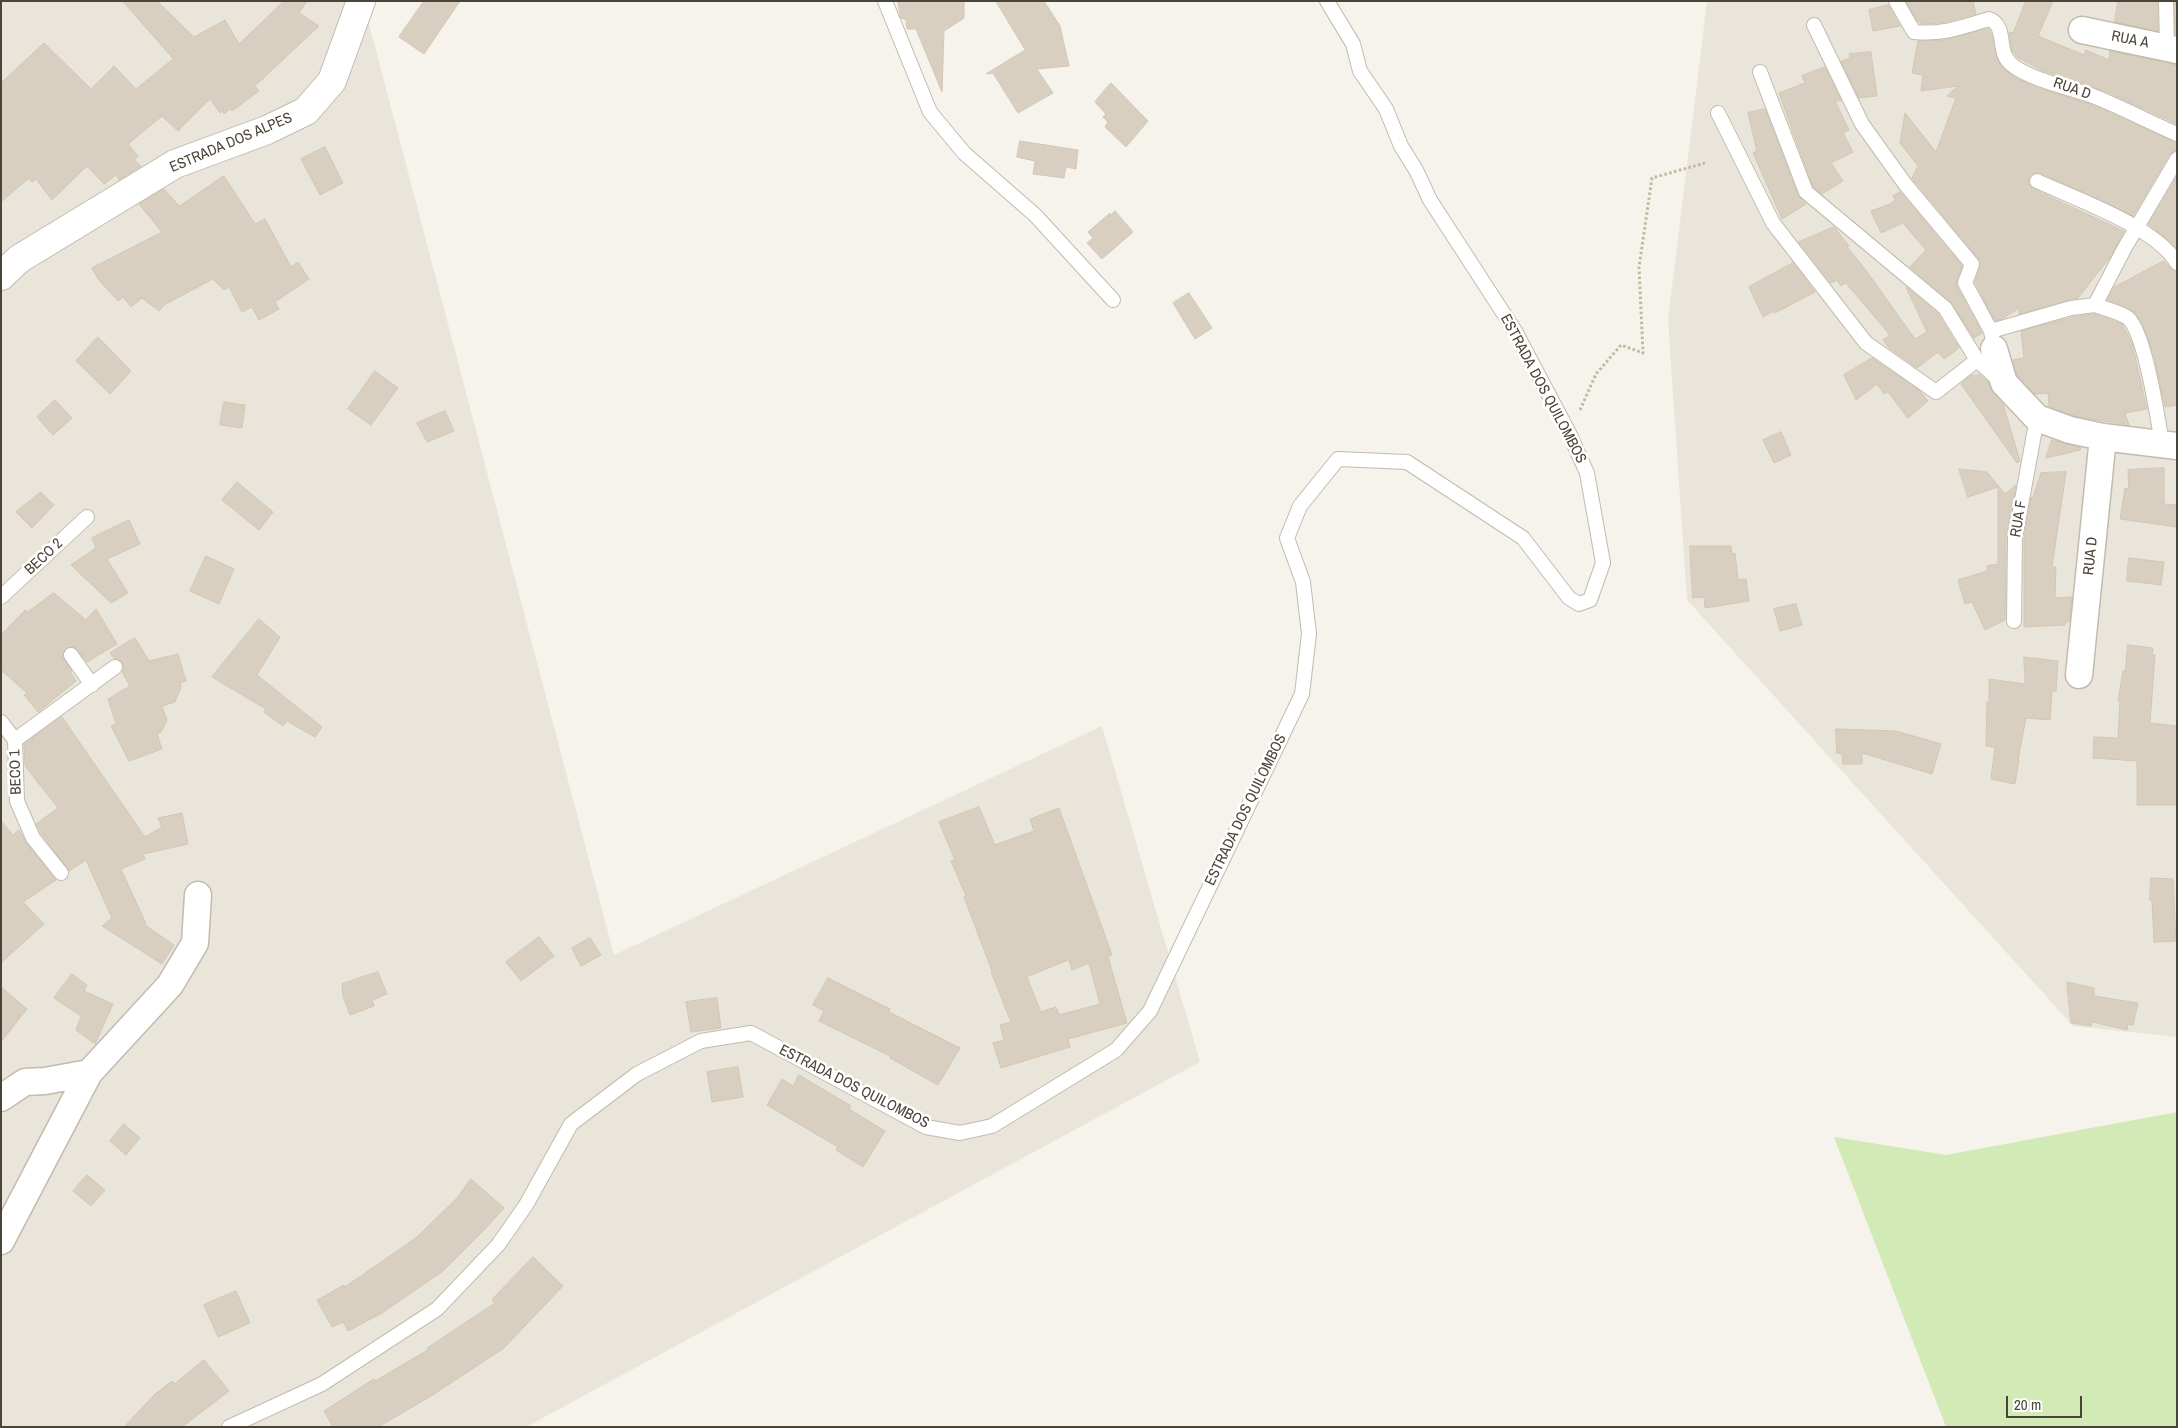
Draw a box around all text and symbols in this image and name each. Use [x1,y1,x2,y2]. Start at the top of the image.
street label: RUA A [2110,28,2150,52]
street label: RUA D [2051,74,2093,104]
street label: ESTRADA DOS ALPES [167,109,295,177]
street label: ESTRADA DOS QUILOMBOS [1496,311,1590,467]
street label: RUA F [2007,499,2031,539]
street label: BECO 2 [21,535,67,579]
street label: RUA D [2080,536,2102,576]
street label: ESTRADA DOS QUILOMBOS [1202,731,1290,889]
street label: BECO 1 [6,749,26,795]
street label: ESTRADA DOS QUILOMBOS [776,1041,932,1133]
scale bar [2008,1386,2084,1418]
text: 20 m [2014,1394,2041,1415]

